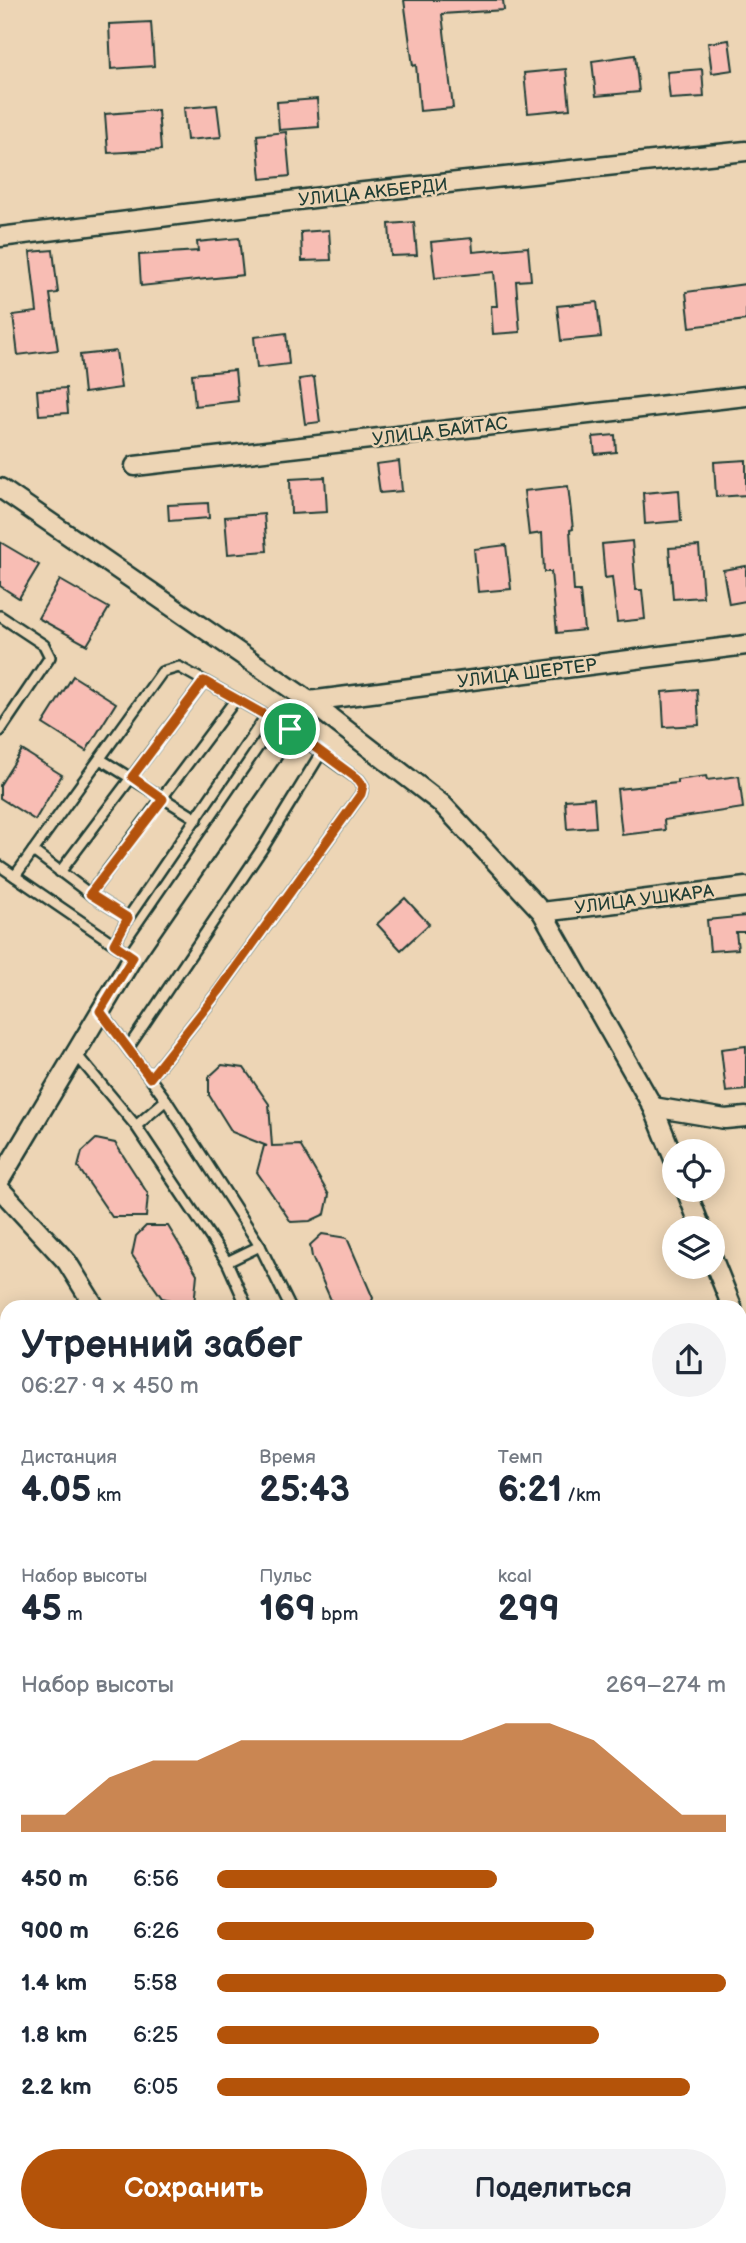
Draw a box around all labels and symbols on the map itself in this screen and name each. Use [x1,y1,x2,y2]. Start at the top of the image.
street label: УЛИЦА АКБЕРДИ [297,174,449,211]
street label: УЛИЦА БАЙТАС [371,413,509,450]
street label: УЛИЦА ШЕРТЕР [456,654,599,692]
pin [260,699,320,759]
street label: УЛИЦА УШКАРА [573,881,715,918]

